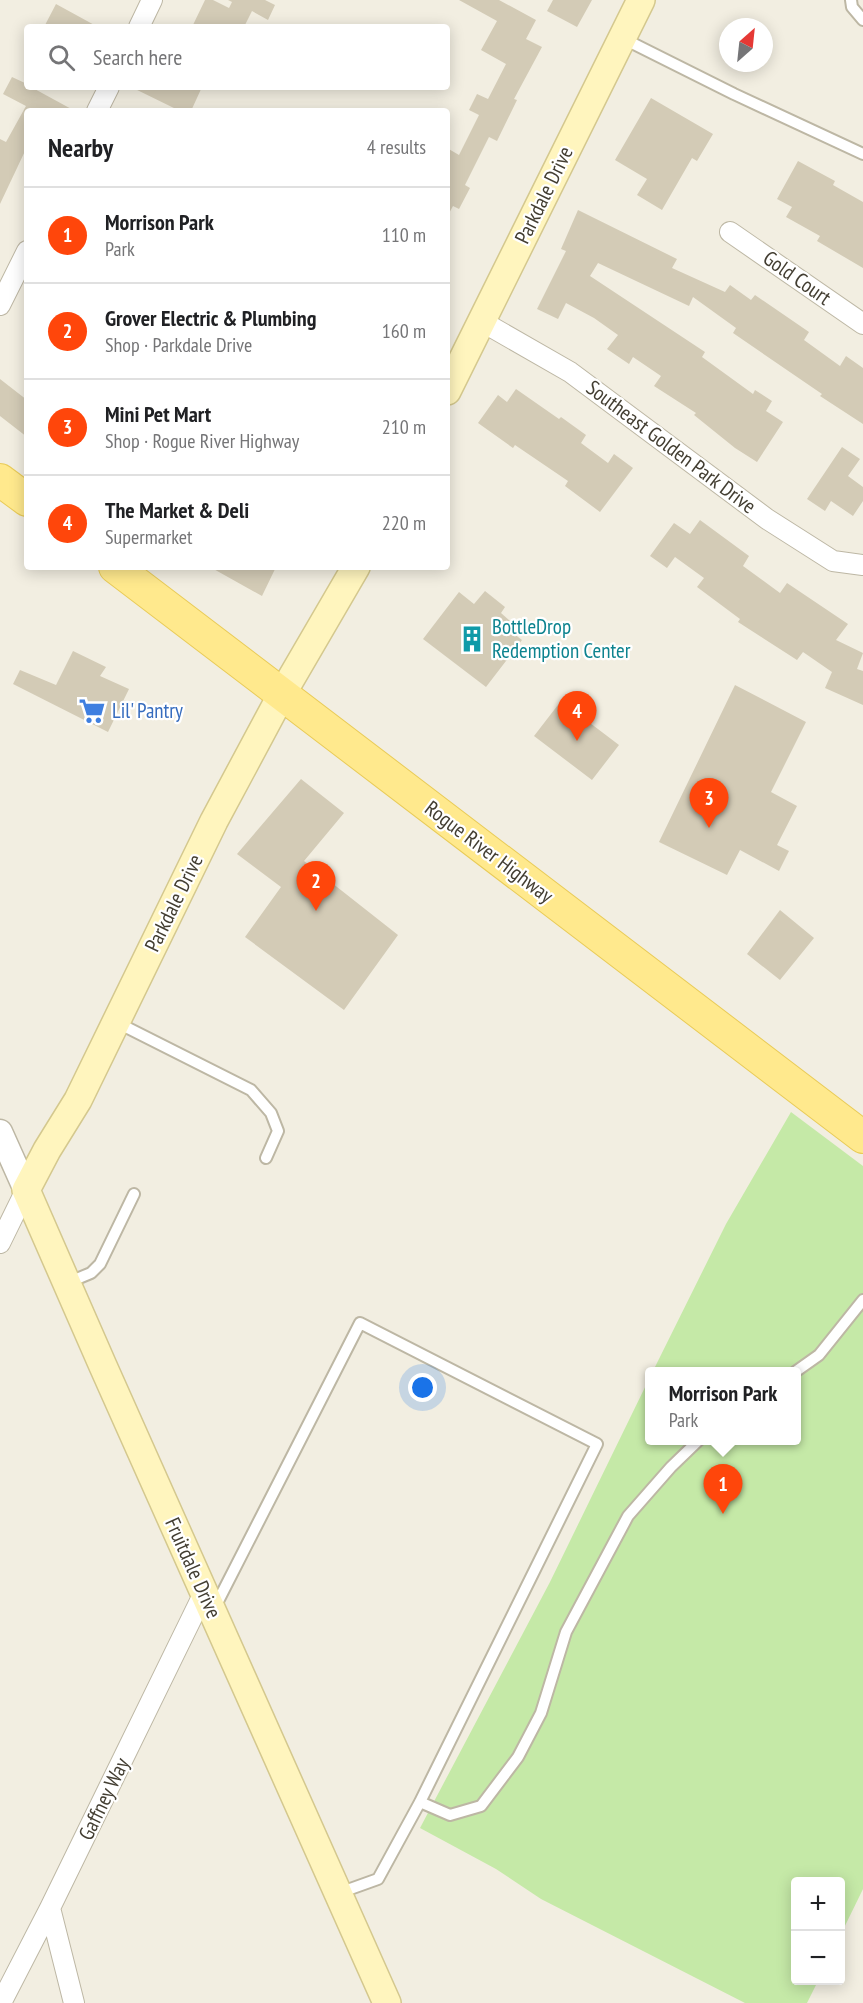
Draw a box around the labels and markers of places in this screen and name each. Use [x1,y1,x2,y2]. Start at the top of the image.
place label: BottleDrop Redemption Center [492,613,631,664]
building icon: BottleDrop Redemption Center [457,624,487,654]
pin: 4 [558,692,596,741]
supermarket icon: Lil' Pantry [77,696,107,726]
place label: Lil' Pantry [112,697,183,724]
pin: 3 [690,778,728,828]
pin: 2 [296,862,336,911]
pin: 1 [704,1464,742,1514]

